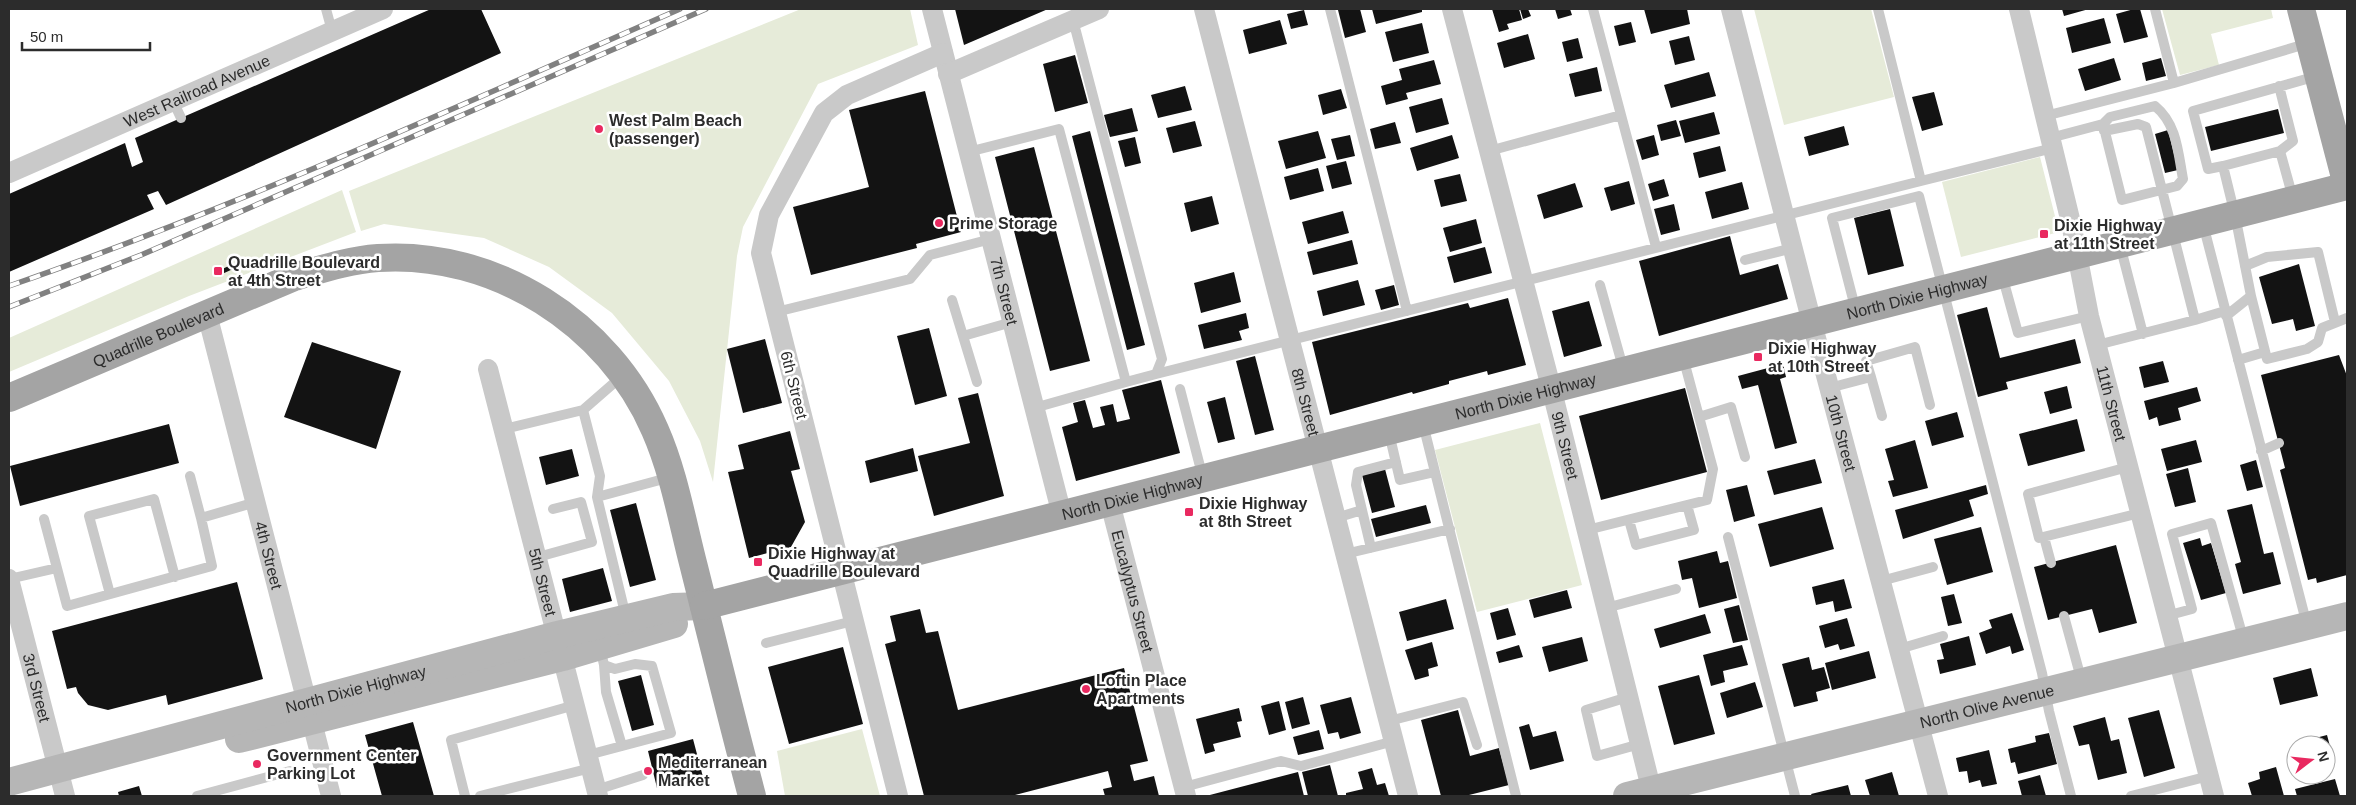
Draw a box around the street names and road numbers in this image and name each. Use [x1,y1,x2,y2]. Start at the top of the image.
street label: West Railroad Avenue [121,51,273,130]
street label: 7th Street [988,255,1021,327]
street label: North Dixie Highway [1845,270,1989,322]
street label: Quadrille Boulevard [90,299,226,370]
street label: 6th Street [777,349,811,421]
street label: 11th Street [2094,364,2130,443]
street label: 8th Street [1289,366,1323,438]
street label: North Dixie Highway [1453,370,1598,422]
street label: 10th Street [1823,393,1860,473]
street label: 9th Street [1549,410,1582,482]
street label: North Dixie Highway [1060,470,1205,523]
street label: 4th Street [252,519,286,591]
street label: Eucalyptus Street [1109,528,1157,654]
street label: 5th Street [526,546,560,618]
street label: 3rd Street [20,651,54,724]
street label: North Dixie Highway [283,662,428,716]
street label: North Olive Avenue [1918,681,2056,731]

